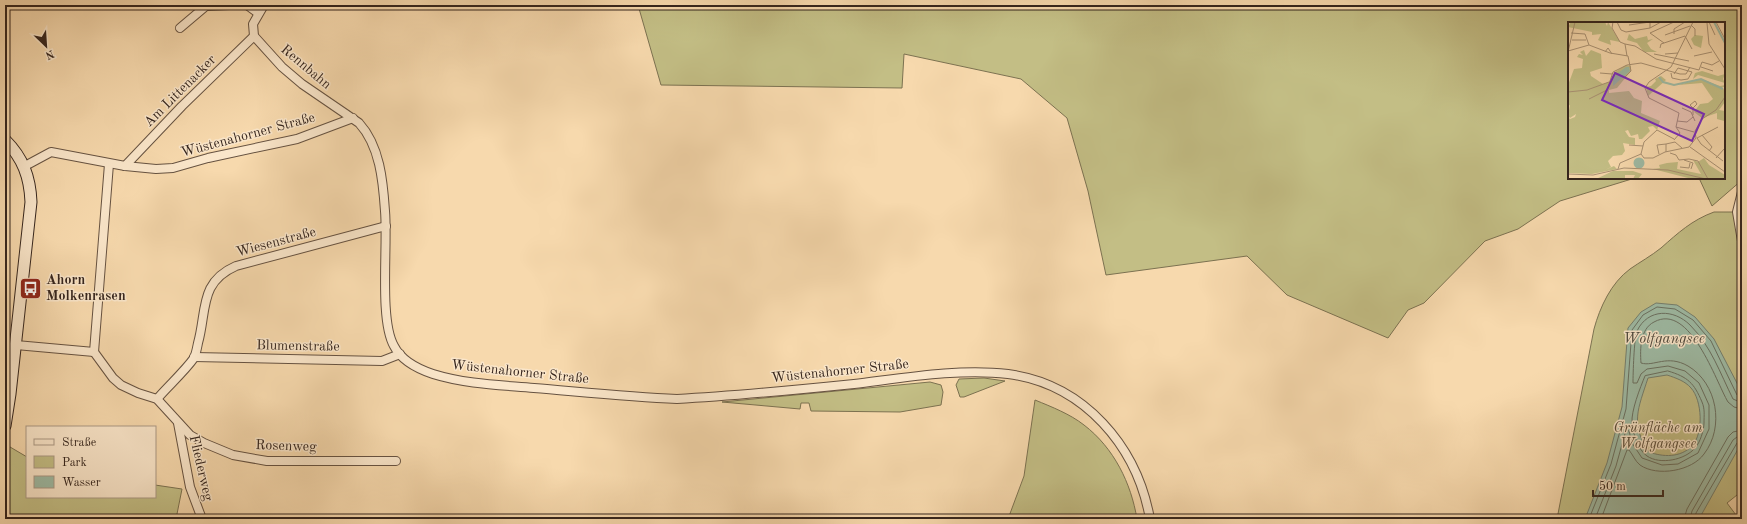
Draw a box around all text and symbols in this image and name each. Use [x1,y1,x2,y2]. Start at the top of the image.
inset map [1568,22,1725,179]
north arrow [26,26,66,66]
street label: Rennbahn [278,42,334,92]
text: N [43,47,56,61]
street label: Am Littenacker [141,52,219,130]
street label: Wüstenahorner Straße [179,110,317,160]
street label: Wiesenstraße [235,225,317,259]
place label: Ahorn Molkenrasen [46,273,126,303]
bus stop icon: Ahorn Molkenrasen [17,275,43,301]
water label: Wolfgangsee [1623,332,1705,347]
street label: Blumenstraße [256,338,340,354]
street label: Wüstenahorner Straße [770,357,910,385]
street label: Wüstenahorner Straße [450,358,590,386]
park label: Grünfläche am Wolfgangsee [1613,421,1703,452]
legend [26,426,156,498]
street label: Fliederweg [187,434,215,503]
text: Straße [62,437,97,449]
street label: Rosenweg [255,438,317,454]
text: Park [62,457,87,469]
scale bar [1593,472,1663,498]
text: Wasser [62,477,101,489]
text: 50 m [1599,480,1626,493]

